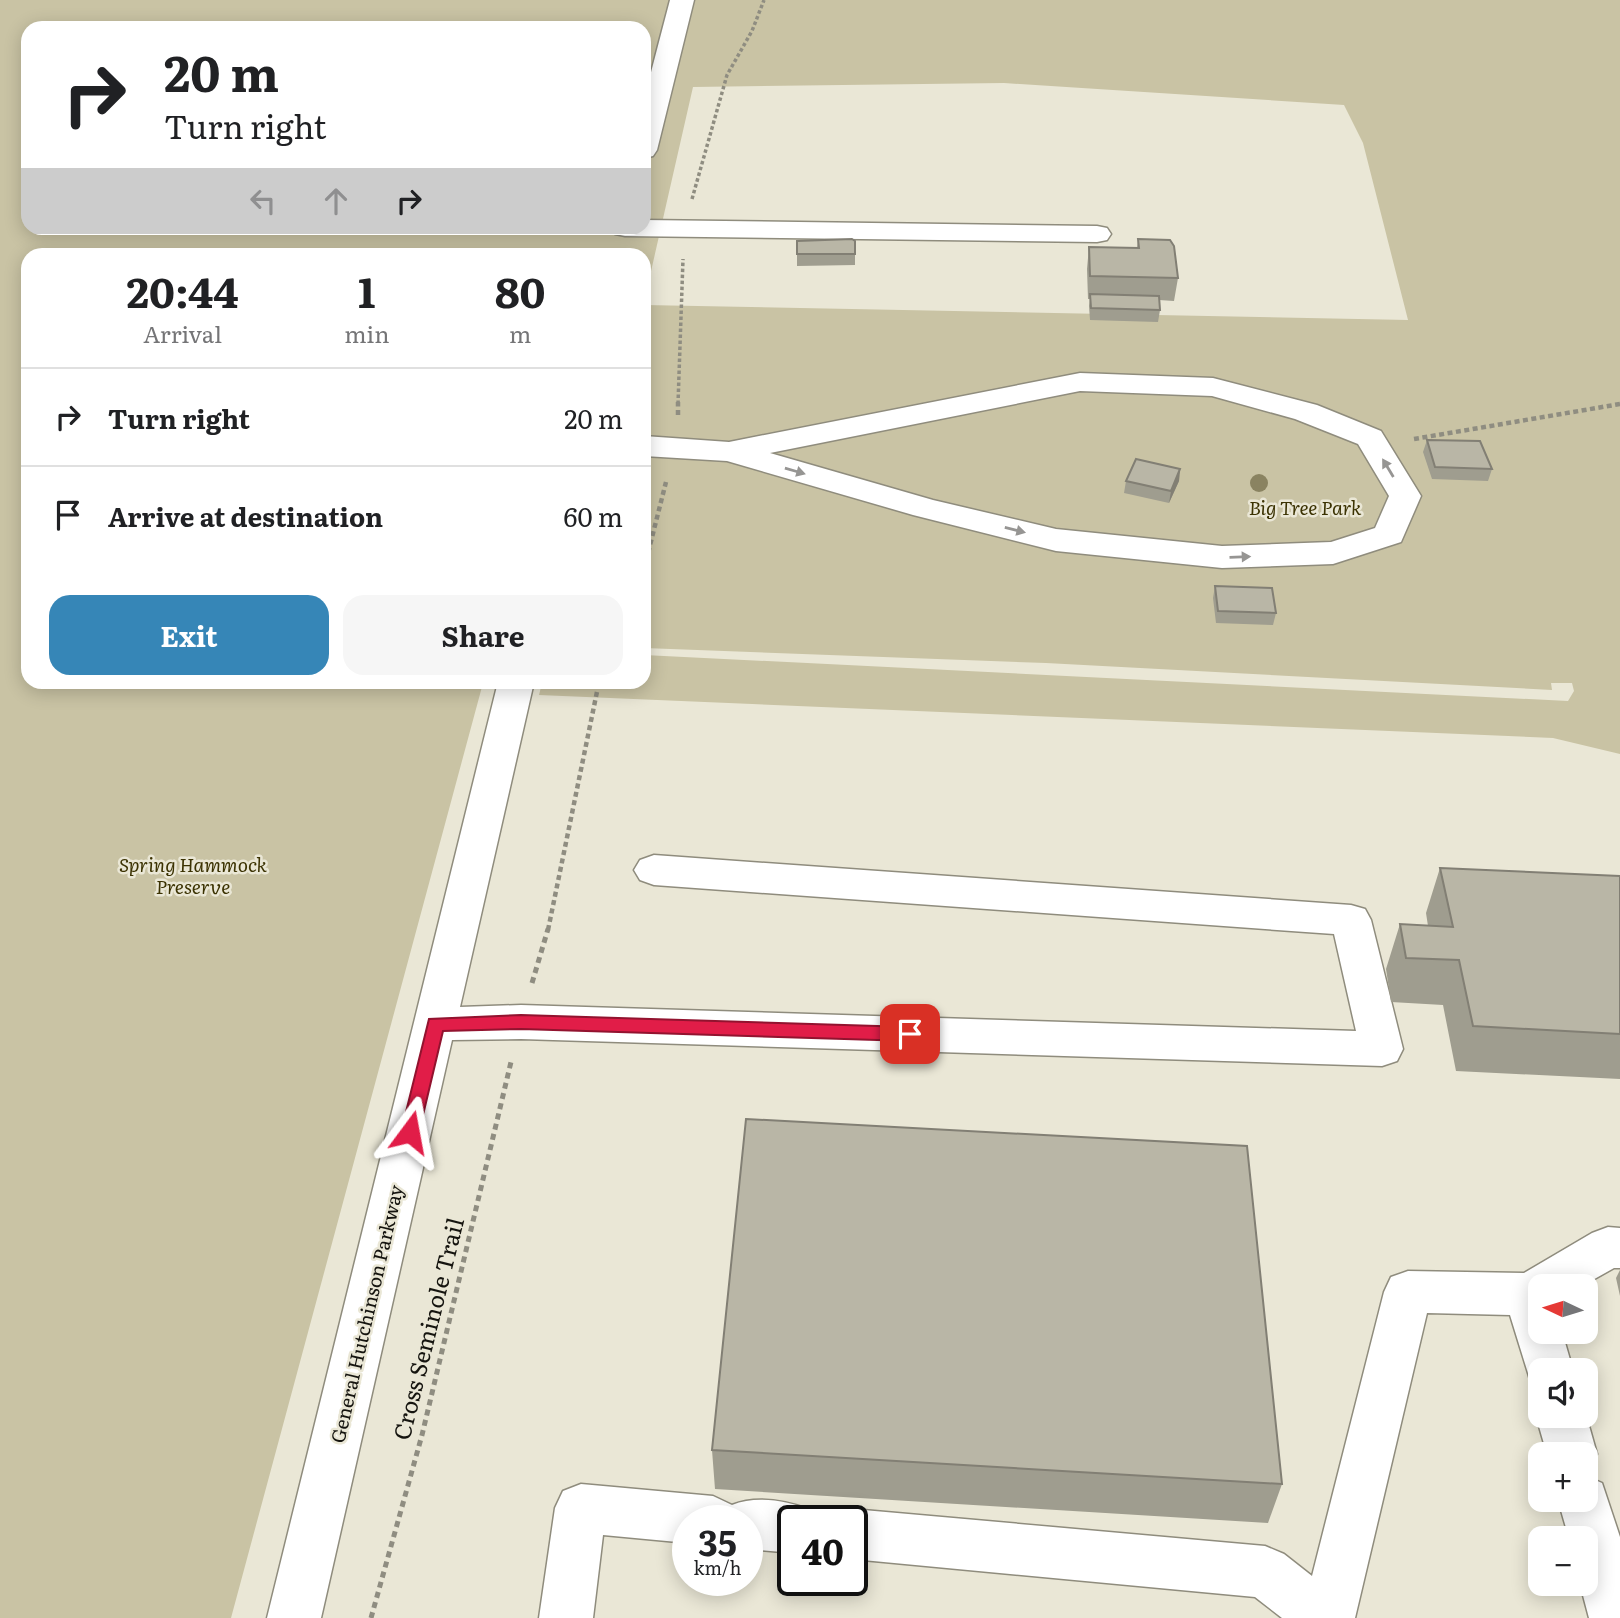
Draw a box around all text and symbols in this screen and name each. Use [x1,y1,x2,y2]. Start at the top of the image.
text: 20 m [164,34,279,107]
icon: right [49,49,140,140]
text: Turn right [164,101,326,149]
icon: left [244,182,282,220]
icon: ahead [317,182,355,220]
icon: right [390,182,428,220]
text: 20:44 [127,259,239,321]
text: 1 [358,259,375,321]
text: 80 [495,259,546,321]
text: Arrival [143,316,222,350]
text: min [344,316,389,350]
text: m [509,316,531,350]
icon: right [49,398,87,436]
text: Turn right [108,398,250,437]
text: 20 m [564,398,623,437]
one-way arrow [1381,458,1394,477]
one-way arrow [784,466,806,477]
park label: Big Tree Park [1249,493,1362,521]
icon: arrive [49,496,87,534]
text: Arrive at destination [108,496,383,535]
text: 60 m [564,496,623,535]
one-way arrow [1004,525,1026,536]
one-way arrow [1229,551,1251,562]
button: Exit [49,595,329,675]
button: Share [343,595,623,675]
park label: Spring Hammock Preserve [119,850,268,900]
pin [880,1004,940,1064]
icon: arrive [891,1015,929,1053]
position arrow [373,1095,447,1169]
street label: General Hutchinson Parkway [323,1182,409,1446]
street label: Cross Seminole Trail [383,1214,471,1443]
north arrow [1528,1274,1598,1344]
map controls [1528,1274,1598,1596]
button: sound [1528,1358,1598,1428]
button: + [1528,1442,1598,1512]
speed limit sign: 40 [777,1505,868,1596]
text: 35 [698,1515,737,1567]
button: − [1528,1526,1598,1596]
text: km/h [694,1554,741,1581]

